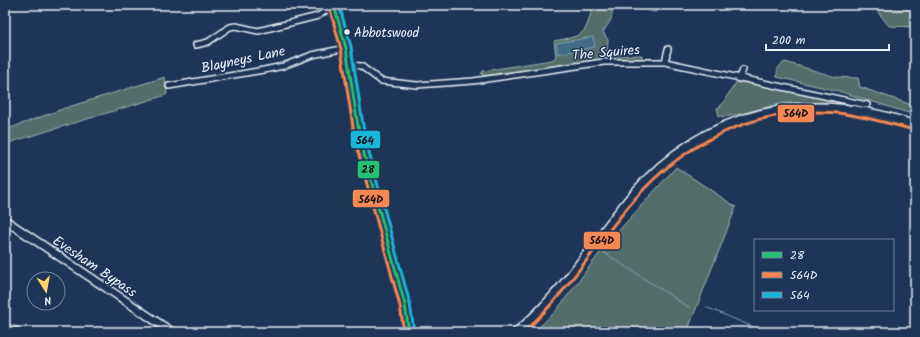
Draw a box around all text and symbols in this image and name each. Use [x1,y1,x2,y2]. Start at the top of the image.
place label: Abbotswood [354,23,420,44]
scale bar [766,26,889,52]
marker: Abbotswood [342,27,352,37]
text: 200 m [772,31,806,50]
street label: The Squires [571,39,641,67]
street label: Blayneys Lane [199,40,288,80]
line badge: 564D [777,104,815,123]
text: 564D [783,105,809,123]
line badge: 564 [350,130,381,149]
text: 564 [355,132,374,150]
line badge: 28 [357,160,380,179]
text: 28 [362,161,375,179]
line badge: 564D [352,189,390,208]
text: 564D [358,191,384,209]
street label: Evesham Bypass [48,230,141,303]
line badge: 564D [583,231,621,250]
text: 564D [589,232,615,250]
legend [754,239,894,311]
text: 28 [790,246,805,265]
text: 564D [790,266,818,285]
north arrow [26,271,66,311]
text: 564 [790,286,810,305]
text: N [43,290,53,309]

